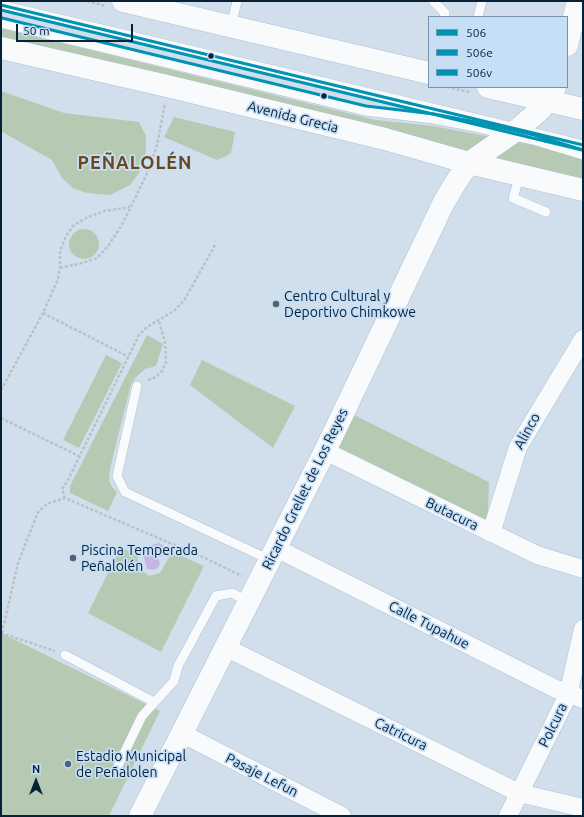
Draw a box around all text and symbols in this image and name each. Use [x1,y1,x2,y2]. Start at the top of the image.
scale bar [18,16,135,42]
legend [428,16,568,88]
text: 50 m [23,24,50,37]
text: 506 [466,26,486,39]
text: 506e [466,46,493,59]
unlabelled marker [206,51,216,61]
text: 506v [466,66,492,79]
unlabelled marker [319,91,329,101]
street label: Avenida Grecia [246,98,340,136]
district label: PEÑALOLÉN [78,152,192,174]
place label: Centro Cultural y Deportivo Chimkowe [284,288,416,320]
marker: Centro Cultural y Deportivo Chimkowe [271,299,281,309]
street label: Ricardo Grellet de Los Reyes [259,406,351,572]
street label: Alinco [510,410,544,452]
street label: Butacura [423,494,481,534]
place label: Piscina Temperada Peñalolén [81,542,198,574]
marker: Piscina Temperada Peñalolén [68,553,78,563]
street label: Calle Tupahue [386,597,472,653]
street label: Polcura [535,700,571,750]
street label: Catricura [372,714,430,754]
place label: Estadio Municipal de Peñalolen [76,748,186,780]
street label: Pasaje Lefun [223,750,301,800]
marker: Estadio Municipal de Peñalolen [63,759,73,769]
north arrow [16,761,56,801]
text: N [32,763,40,775]

